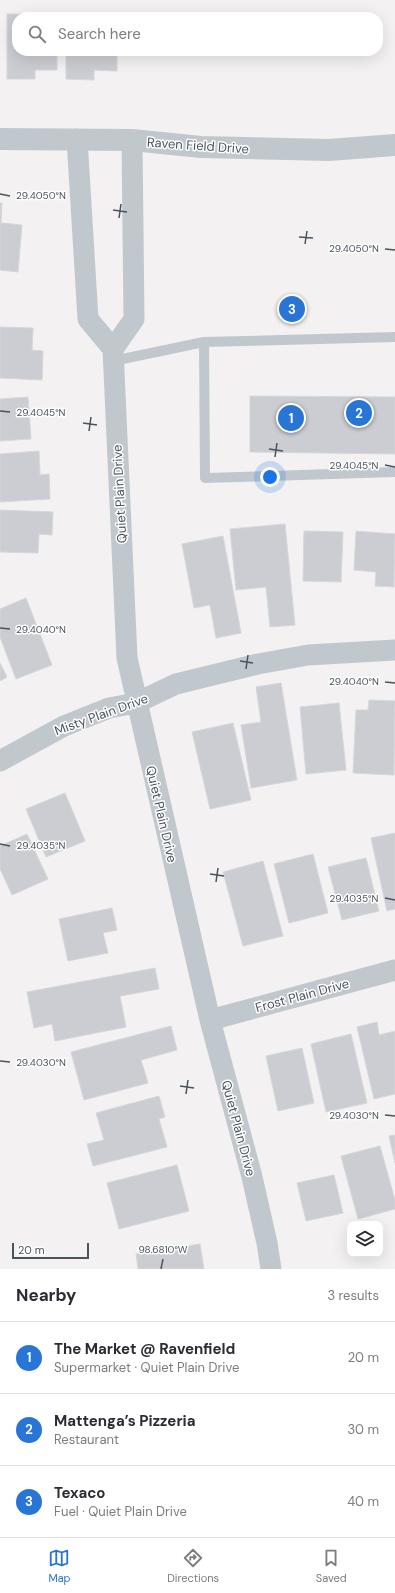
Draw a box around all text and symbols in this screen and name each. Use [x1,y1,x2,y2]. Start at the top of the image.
search box [12,12,383,56]
icon: search [26,23,48,45]
text: Search here [58,24,141,44]
street label: Raven Field Drive [147,133,249,158]
text: 29.4050°N [16,189,66,202]
text: 29.4050°N [329,242,379,255]
pin: 3 [279,294,305,324]
pin: 2 [346,398,372,428]
pin: 1 [278,403,304,433]
text: 29.4045°N [16,406,66,419]
street label: Quiet Plain Drive [108,444,131,544]
text: 29.4045°N [329,459,379,472]
your location [260,467,280,487]
text: 29.4040°N [16,623,66,636]
text: 29.4040°N [329,675,379,688]
street label: Misty Plain Drive [52,690,150,739]
street label: Quiet Plain Drive [142,764,181,864]
text: 29.4035°N [17,839,66,852]
text: 29.4035°N [330,892,379,905]
street label: Frost Plain Drive [253,975,351,1016]
text: 29.4030°N [16,1056,66,1069]
street label: Quiet Plain Drive [218,1078,259,1178]
text: 29.4030°N [329,1109,379,1122]
map controls [347,1221,383,1257]
button: layers [347,1221,383,1257]
scale bar [12,1241,89,1260]
text: 20 m [18,1243,44,1257]
text: 98.6810°W [138,1243,188,1256]
text: Nearby [16,1284,76,1306]
text: 3 results [327,1287,379,1304]
text: The Market @ Ravenfield [54,1339,235,1359]
text: 1 [27,1349,31,1366]
text: 20 m [348,1349,379,1366]
text: Supermarket · Quiet Plain Drive [54,1359,239,1376]
text: Mattenga’s Pizzeria [54,1411,195,1431]
text: 2 [25,1421,33,1438]
text: 30 m [347,1421,379,1438]
text: Restaurant [54,1431,119,1448]
text: Texaco [54,1483,106,1503]
text: 3 [25,1493,33,1510]
text: 40 m [347,1493,379,1510]
text: Fuel · Quiet Plain Drive [54,1503,187,1520]
tab: Map [48,1547,71,1585]
tab: Directions [167,1547,219,1585]
tab: Saved [316,1547,347,1585]

